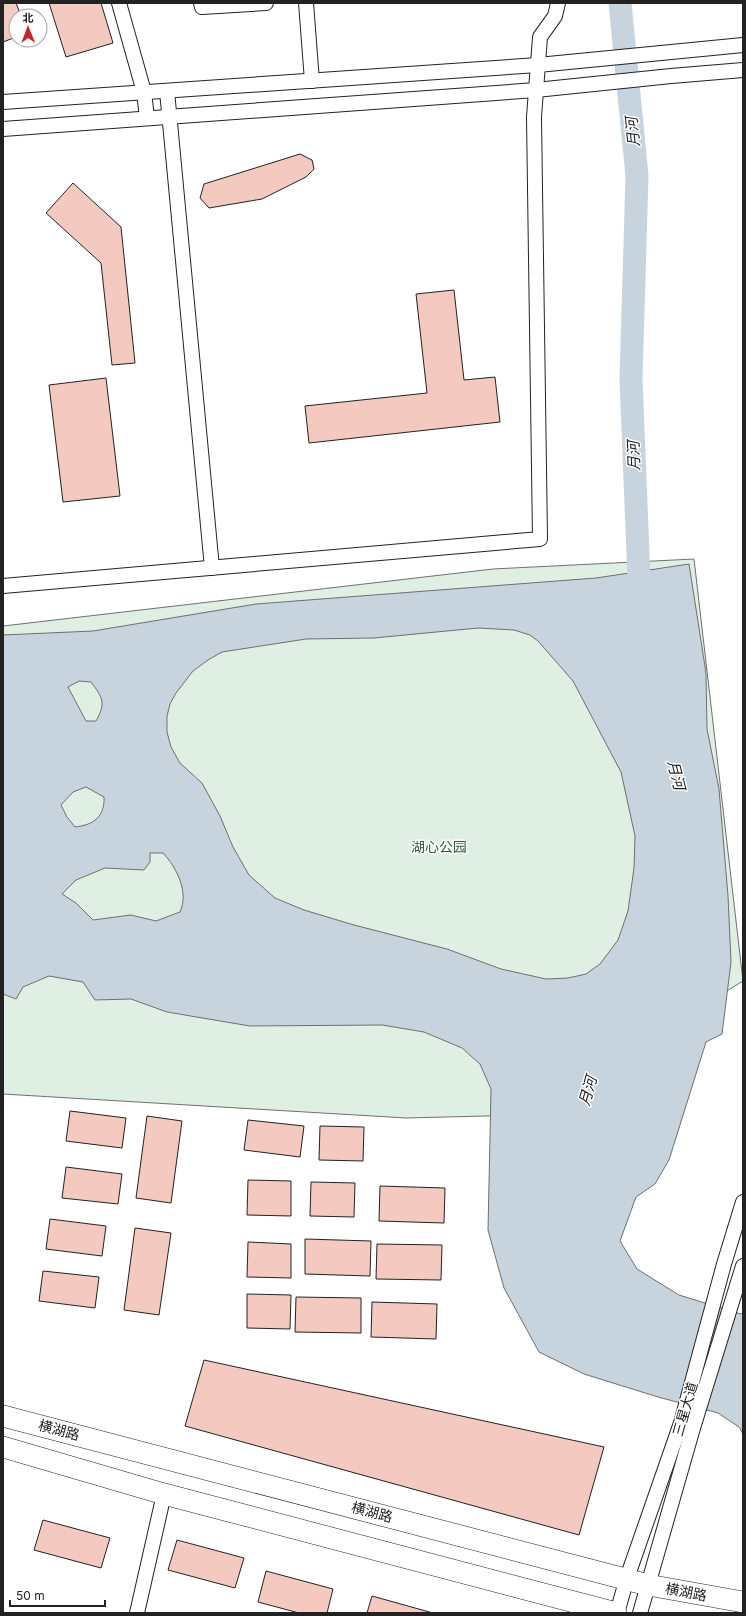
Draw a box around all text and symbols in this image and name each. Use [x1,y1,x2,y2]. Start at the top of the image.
north arrow [8,8,48,48]
text: 北 [22,11,33,25]
water label: 月河 [621,113,644,148]
water label: 月河 [623,438,644,471]
water label: 月河 [664,758,690,795]
park label: 湖心公园 [411,838,467,855]
water label: 月河 [574,1071,602,1108]
street label: 三星大道 [669,1380,700,1438]
street label: 横湖路 [37,1416,82,1443]
street label: 横湖路 [350,1498,395,1525]
street label: 横湖路 [664,1579,708,1604]
scale bar [10,1582,105,1608]
text: 50 m [16,1588,45,1603]

